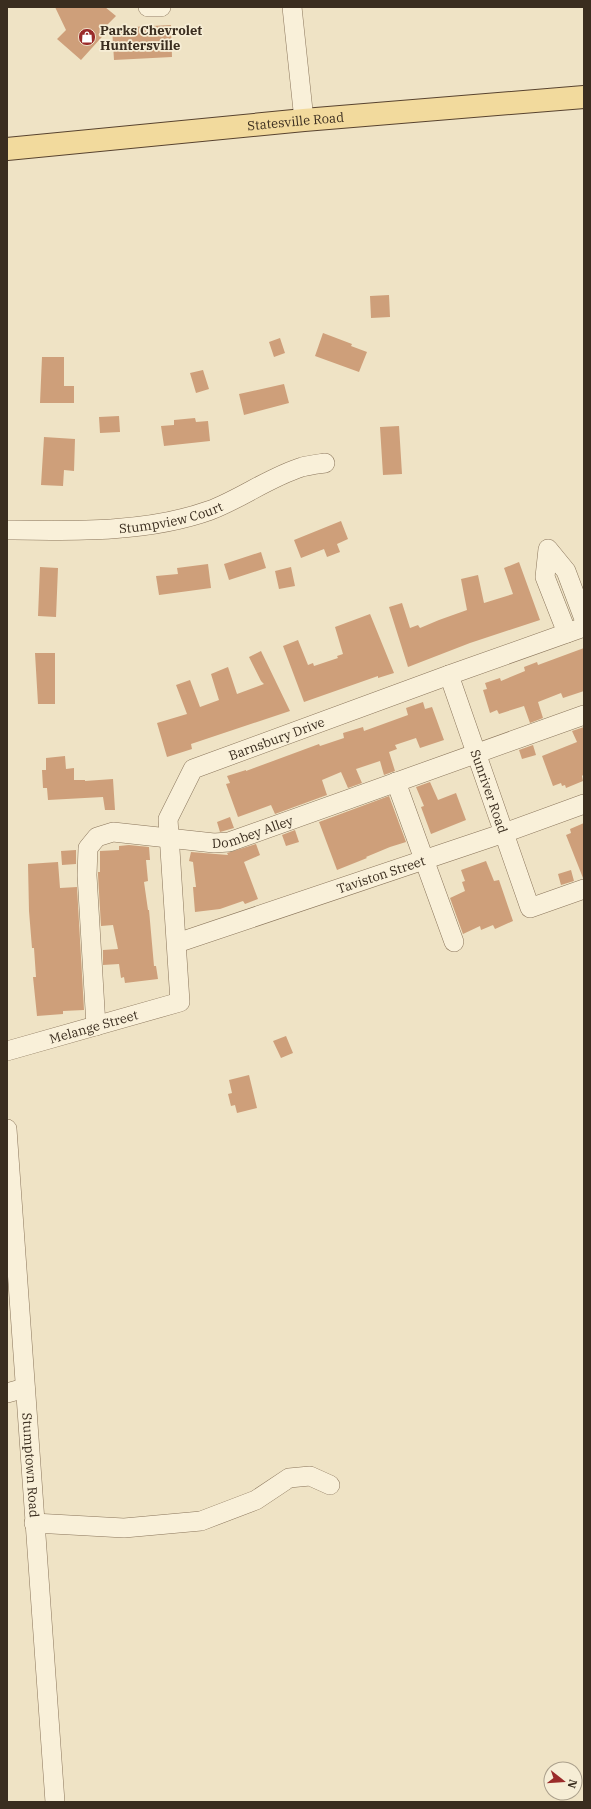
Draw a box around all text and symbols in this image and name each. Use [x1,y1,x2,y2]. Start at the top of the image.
place label: Parks Chevrolet Huntersville [100,22,202,54]
shop icon: Parks Chevrolet Huntersville [77,27,97,47]
street label: Statesville Road [247,109,345,134]
street label: Stumpview Court [118,498,226,537]
street label: Barnsbury Drive [226,713,327,764]
street label: Sunriver Road [467,747,511,836]
street label: Dombey Alley [212,812,295,852]
street label: Taviston Street [335,852,428,898]
street label: Melange Street [48,1006,140,1048]
street label: Stumptown Road [18,1412,43,1518]
north arrow [543,1761,583,1801]
text: N [565,1778,581,1790]

